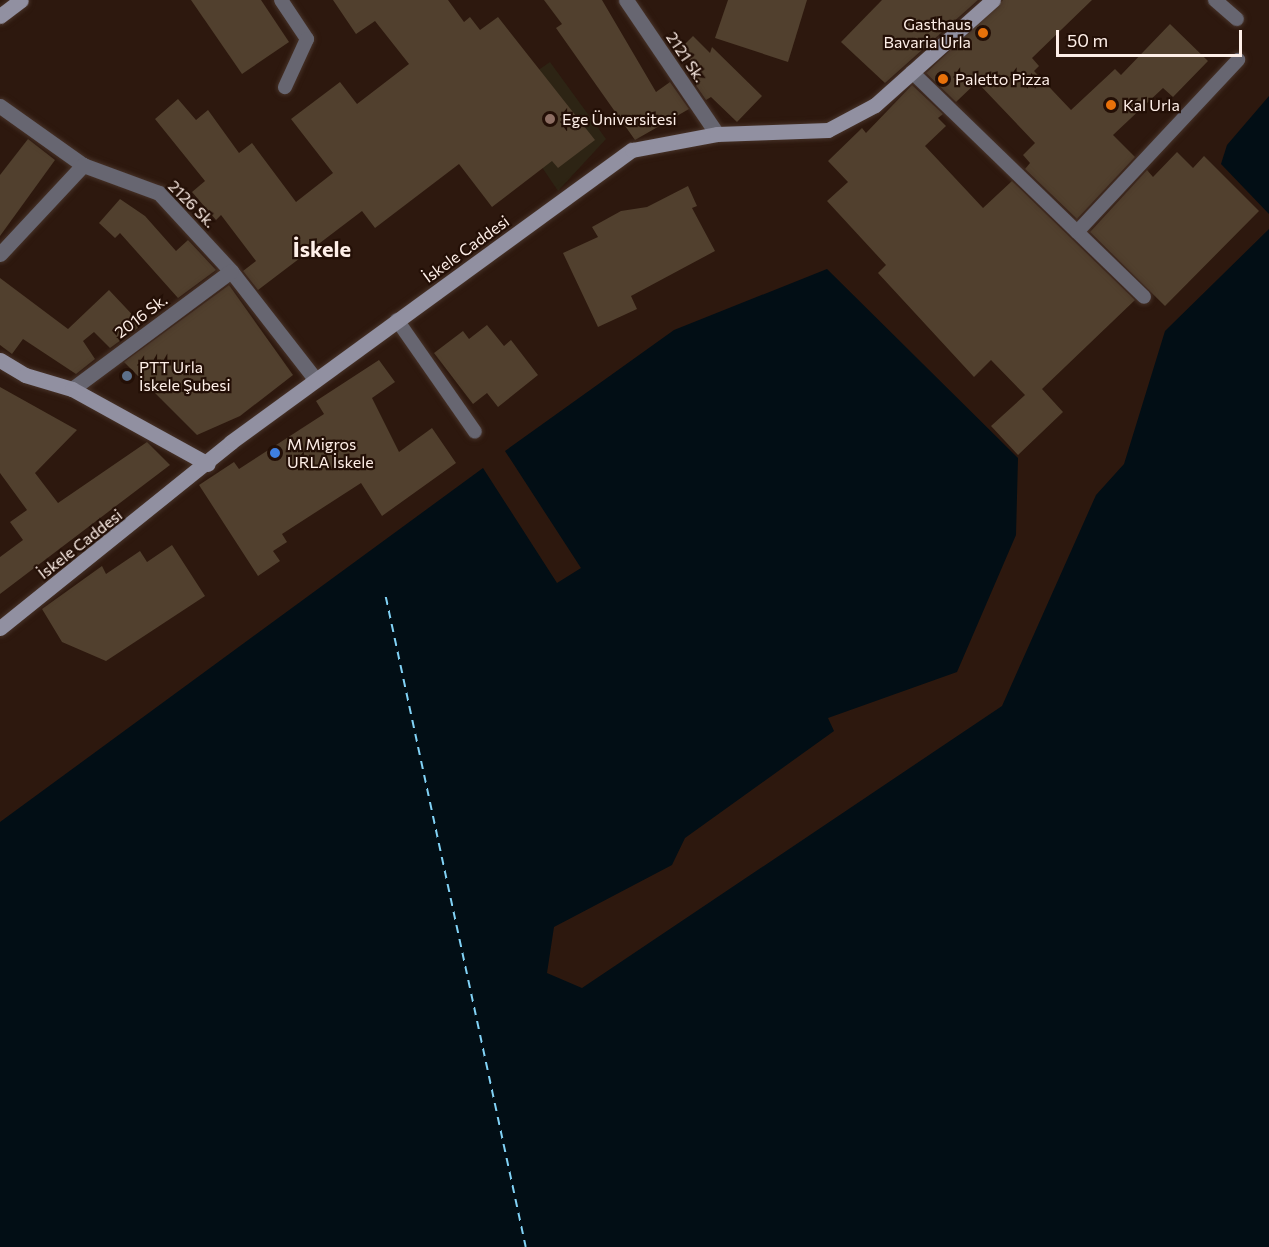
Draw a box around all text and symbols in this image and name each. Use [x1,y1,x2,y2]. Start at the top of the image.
place label: Gasthaus Bavaria Urla [884,14,971,52]
scale bar [1059,18,1245,56]
marker: Gasthaus Bavaria Urla [976,26,990,40]
street label: 2121 Sk. [662,28,710,86]
text: 50 m [1067,29,1108,51]
place label: Paletto Pizza [955,69,1050,89]
marker: Paletto Pizza [936,72,950,86]
place label: Kal Urla [1123,95,1180,115]
marker: Kal Urla [1104,98,1118,112]
place label: Ege Üniversitesi [562,109,677,129]
marker: Ege Üniversitesi [543,112,557,126]
street label: 2126 Sk. [164,176,220,232]
street label: İskele Caddesi [419,211,513,287]
district label: İskele [293,236,351,262]
street label: 2016 Sk. [111,290,171,342]
place label: PTT Urla İskele Şubesi [139,357,231,395]
marker: PTT Urla İskele Şubesi [120,369,134,383]
place label: M Migros URLA İskele [287,434,374,472]
marker: M Migros URLA İskele [268,446,282,460]
street label: İskele Caddesi [34,505,126,583]

